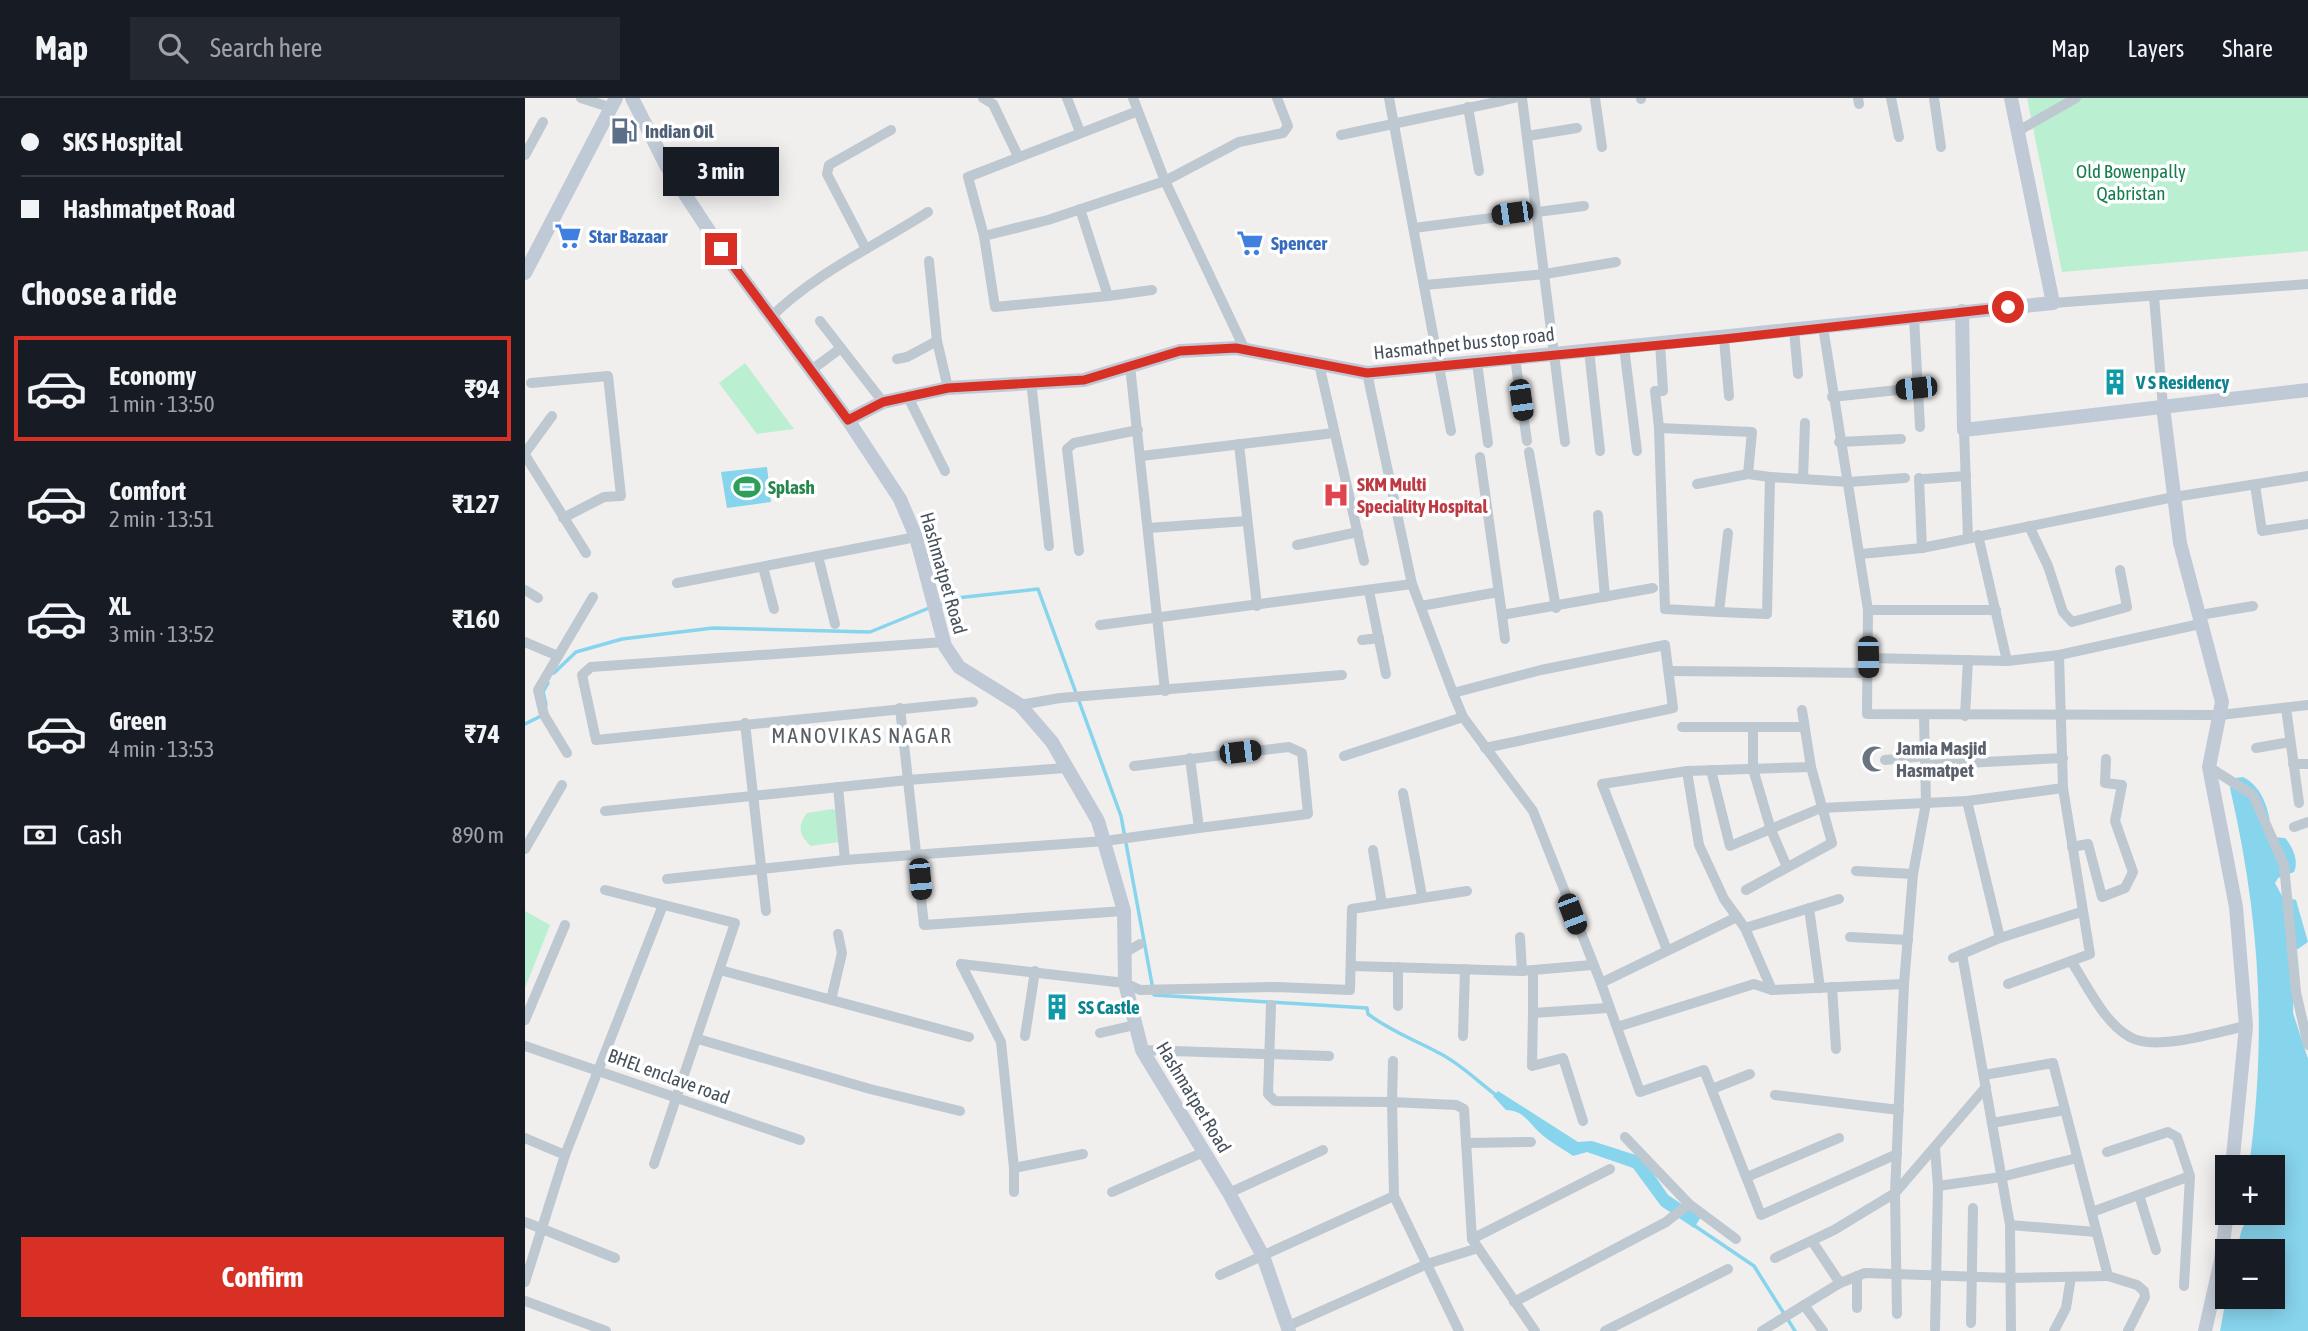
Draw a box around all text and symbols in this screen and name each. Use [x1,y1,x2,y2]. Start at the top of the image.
search box [130,17,620,80]
text: Map [35,29,88,67]
icon: search [154,29,192,67]
text: Search here [210,33,322,63]
text: Map [2051,35,2090,62]
text: Layers [2128,35,2184,62]
text: Share [2222,35,2273,62]
fuel station icon: Indian Oil [609,116,639,146]
place label: Indian Oil [645,120,715,142]
text: SKS Hospital [63,127,182,157]
callout: 3 min [663,148,779,197]
text: 3 min [698,158,744,184]
park label: Old Bowenpally Qabristan [2076,160,2186,204]
text: Hashmatpet Road [63,194,235,224]
car [1490,200,1535,226]
supermarket icon: Star Bazaar [553,221,583,251]
place label: Star Bazaar [589,225,668,247]
supermarket icon: Spencer [1235,228,1265,258]
place label: Spencer [1271,232,1327,254]
route end [705,233,737,265]
text: Choose a ride [21,275,177,312]
route start [1992,291,2024,323]
street label: Hasmathpet bus stop road [1372,323,1556,363]
icon: car [25,357,88,420]
text: Economy [109,361,196,391]
building icon: V S Residency [2100,367,2130,397]
place label: V S Residency [2135,371,2230,393]
text: ₹94 [464,374,500,404]
car [1895,375,1938,401]
car [1508,378,1535,422]
text: 1 min · 13:50 [109,391,215,417]
icon: car [25,472,88,535]
sports icon: Splash [732,472,762,502]
place label: SKM Multi Speciality Hospital [1357,473,1488,517]
text: Comfort [109,476,186,506]
place label: Splash [768,476,815,498]
hospital icon: SKM Multi Speciality Hospital [1321,480,1351,510]
text: ₹127 [452,489,500,519]
text: 2 min · 13:51 [109,506,215,532]
street label: Hashmatpet Road [916,510,972,636]
icon: car [25,587,88,650]
text: XL [109,591,131,621]
text: ₹160 [452,604,500,634]
text: 3 min · 13:52 [109,621,215,647]
car [1858,636,1879,678]
icon: car [25,702,88,765]
text: Green [109,706,167,736]
text: ₹74 [464,719,500,749]
district label: MANOVIKAS NAGAR [771,723,953,747]
text: 4 min · 13:53 [109,736,215,762]
place label: Jamia Masjid Hasmatpet [1895,737,1986,781]
car [1218,739,1263,765]
mosque icon: Jamia Masjid Hasmatpet [1860,744,1890,774]
icon: cash [21,816,59,854]
text: Cash [77,820,123,850]
text: 890 m [452,822,504,848]
car [908,857,933,901]
car [1555,891,1590,937]
building icon: SS Castle [1042,992,1072,1022]
place label: SS Castle [1078,996,1140,1018]
street label: Hashmatpet Road [1152,1037,1236,1157]
street label: BHEL enclave road [605,1044,733,1108]
map controls [2215,1155,2285,1309]
button: + [2215,1155,2285,1225]
button: Confirm [21,1237,504,1317]
button: − [2215,1239,2285,1309]

